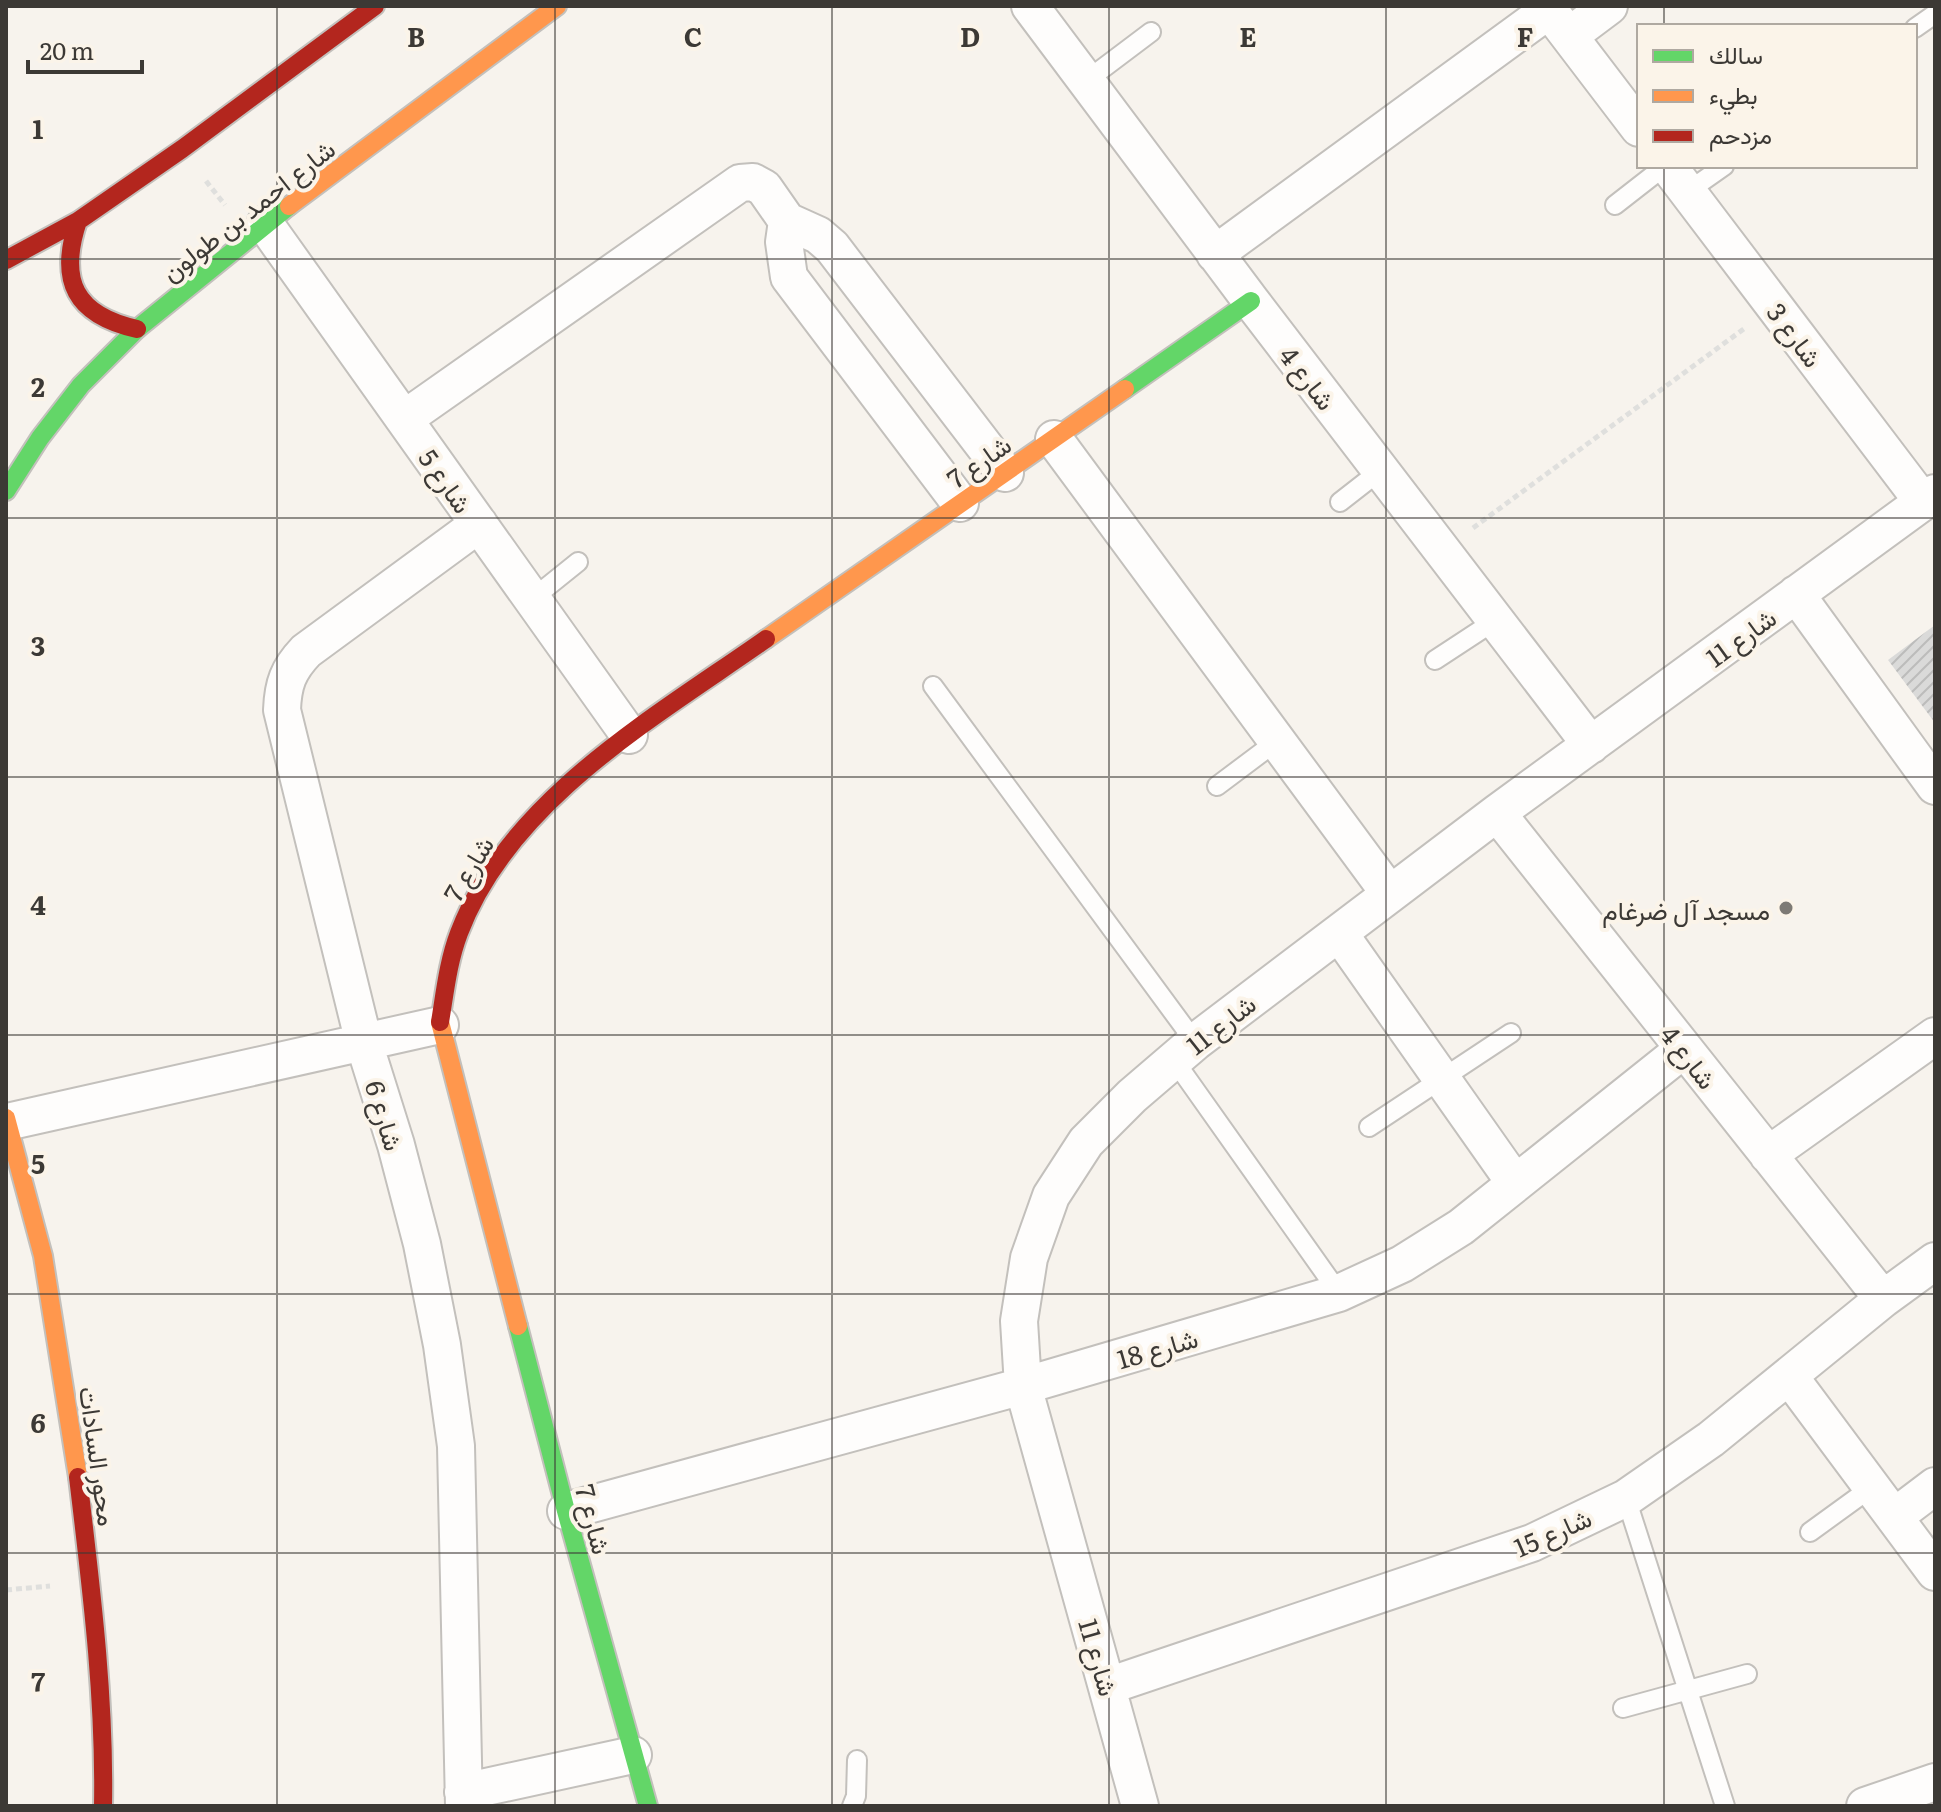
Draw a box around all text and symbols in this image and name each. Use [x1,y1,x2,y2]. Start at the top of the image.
text: B [407,16,425,55]
text: C [684,16,702,55]
text: D [960,16,980,55]
text: E [1239,16,1257,55]
text: F [1517,16,1533,55]
scale bar [28,24,142,74]
legend [1637,24,1917,168]
text: 20 m [40,32,94,67]
text: سالك [1709,36,1763,71]
text: بطيء [1709,76,1758,115]
text: 1 [33,108,44,147]
text: مزدحم [1709,116,1772,152]
street label: شارع احمد بن طولون [152,128,343,290]
street label: شارع 3 [1758,294,1833,375]
street label: شارع 4 [1271,337,1346,418]
text: 2 [31,366,45,405]
street label: شارع 7 [938,424,1019,497]
street label: شارع 5 [410,440,483,521]
street label: شارع 11 [1697,597,1784,676]
text: 3 [31,625,45,664]
street label: شارع 7 [432,828,503,909]
text: 4 [30,884,46,923]
place label: مسجد آل ضرغام [1602,889,1770,928]
marker: مسجد آل ضرغام [1777,899,1795,917]
street label: شارع 11 [1177,983,1264,1063]
street label: شارع 4 [1652,1016,1727,1097]
street label: شارع 6 [356,1075,415,1155]
text: 5 [31,1143,45,1182]
street label: شارع 18 [1112,1317,1202,1378]
street label: محور السادات [71,1384,129,1528]
text: 6 [30,1402,46,1441]
street label: شارع 7 [566,1480,623,1558]
street label: شارع 15 [1507,1497,1597,1566]
street label: شارع 11 [1069,1614,1130,1700]
text: 7 [31,1661,45,1700]

